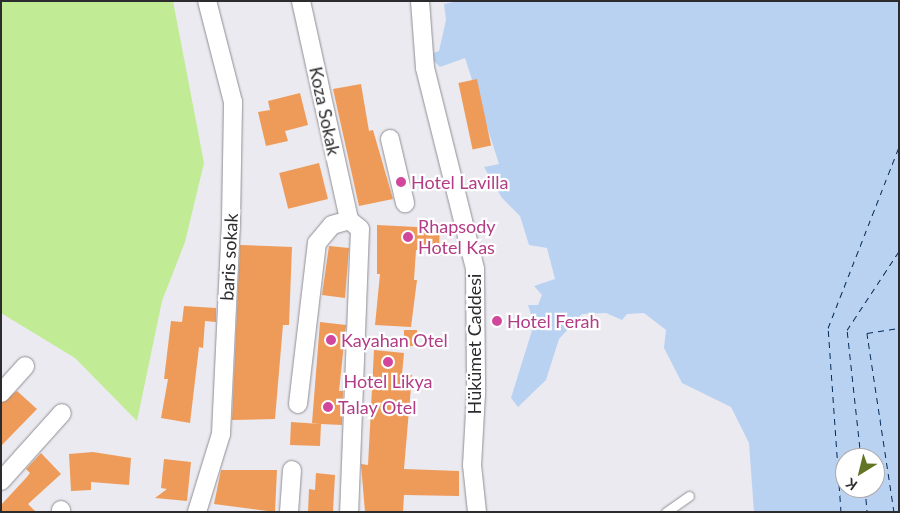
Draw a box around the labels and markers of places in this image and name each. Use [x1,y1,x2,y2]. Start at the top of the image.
place label: Hotel Lavilla [411,171,508,193]
marker: Hotel Lavilla [395,176,407,188]
place label: Rhapsody Hotel Kas [418,216,496,258]
marker: Rhapsody Hotel Kas [402,231,414,243]
place label: Hotel Ferah [507,310,600,332]
marker: Hotel Ferah [491,315,503,327]
place label: Kayahan Otel [341,329,448,351]
marker: Kayahan Otel [325,334,337,346]
marker: Hotel Likya [382,356,394,368]
place label: Hotel Likya [343,370,433,392]
place label: Talay Otel [338,396,417,418]
marker: Talay Otel [322,401,334,413]

